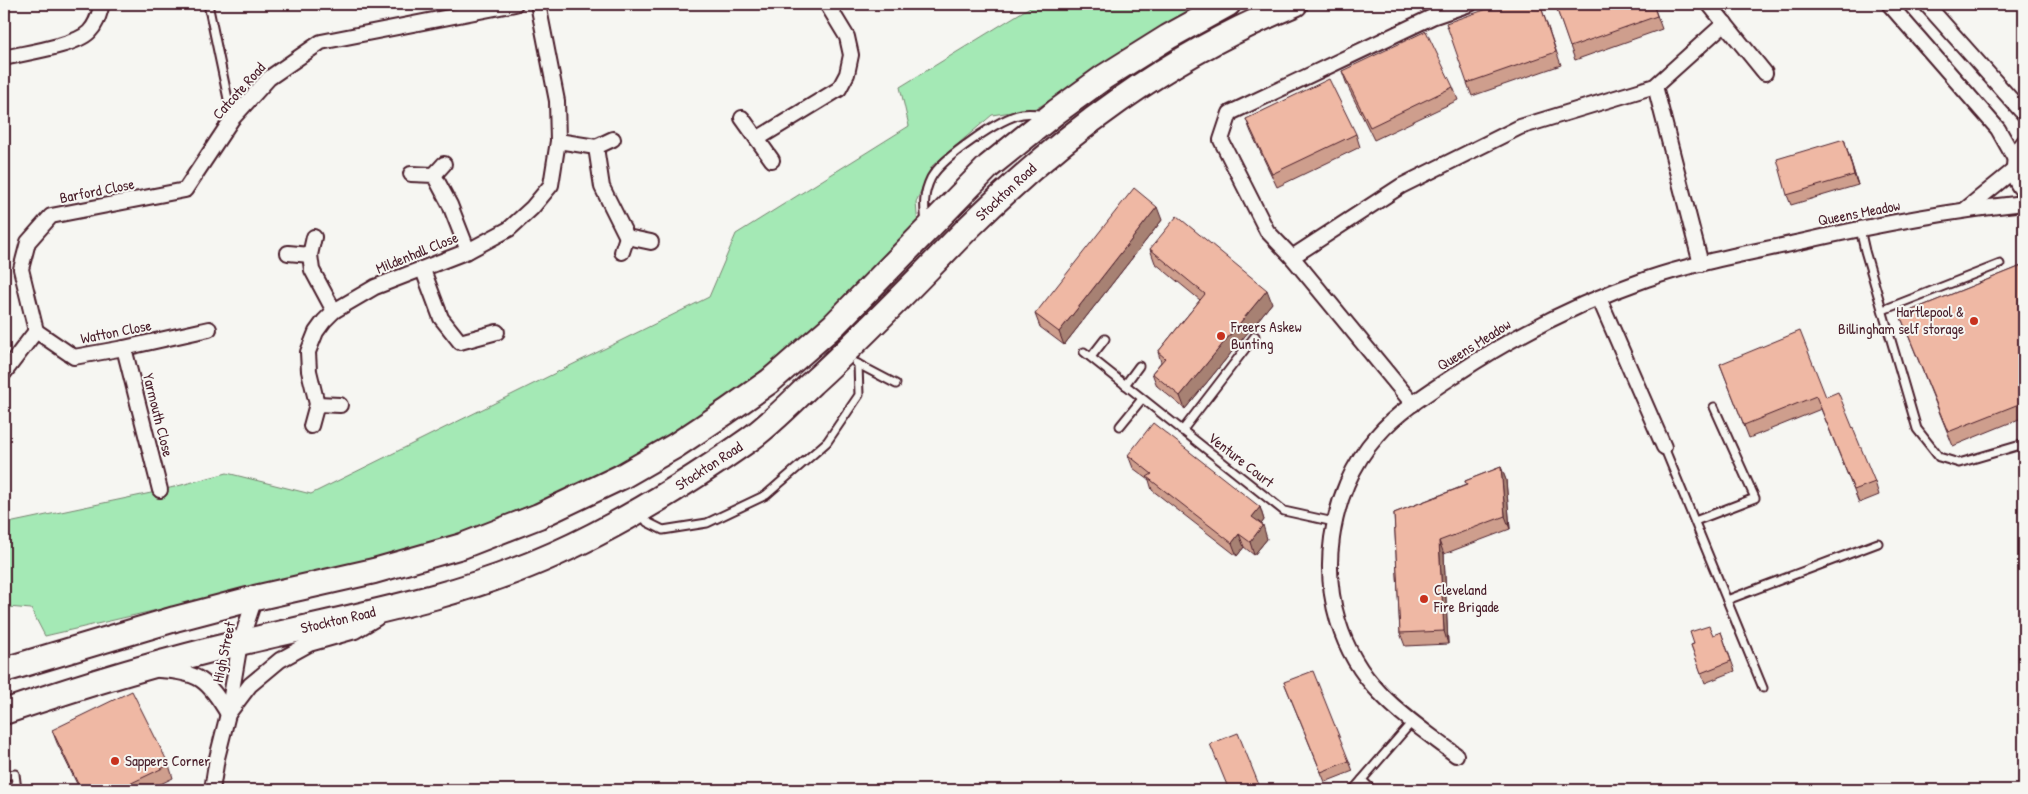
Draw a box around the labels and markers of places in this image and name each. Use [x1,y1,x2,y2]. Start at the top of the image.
place label: Hartlepool & Billingham self storage [1838,301,1964,339]
marker: Hartlepool & Billingham self storage [1968,315,1980,327]
place label: Freers Askew Bunting [1230,316,1302,354]
marker: Freers Askew Bunting [1215,330,1227,342]
place label: Cleveland Fire Brigade [1433,579,1499,617]
marker: Cleveland Fire Brigade [1418,593,1430,605]
place label: Sappers Corner [125,750,210,771]
marker: Sappers Corner [109,755,121,767]

